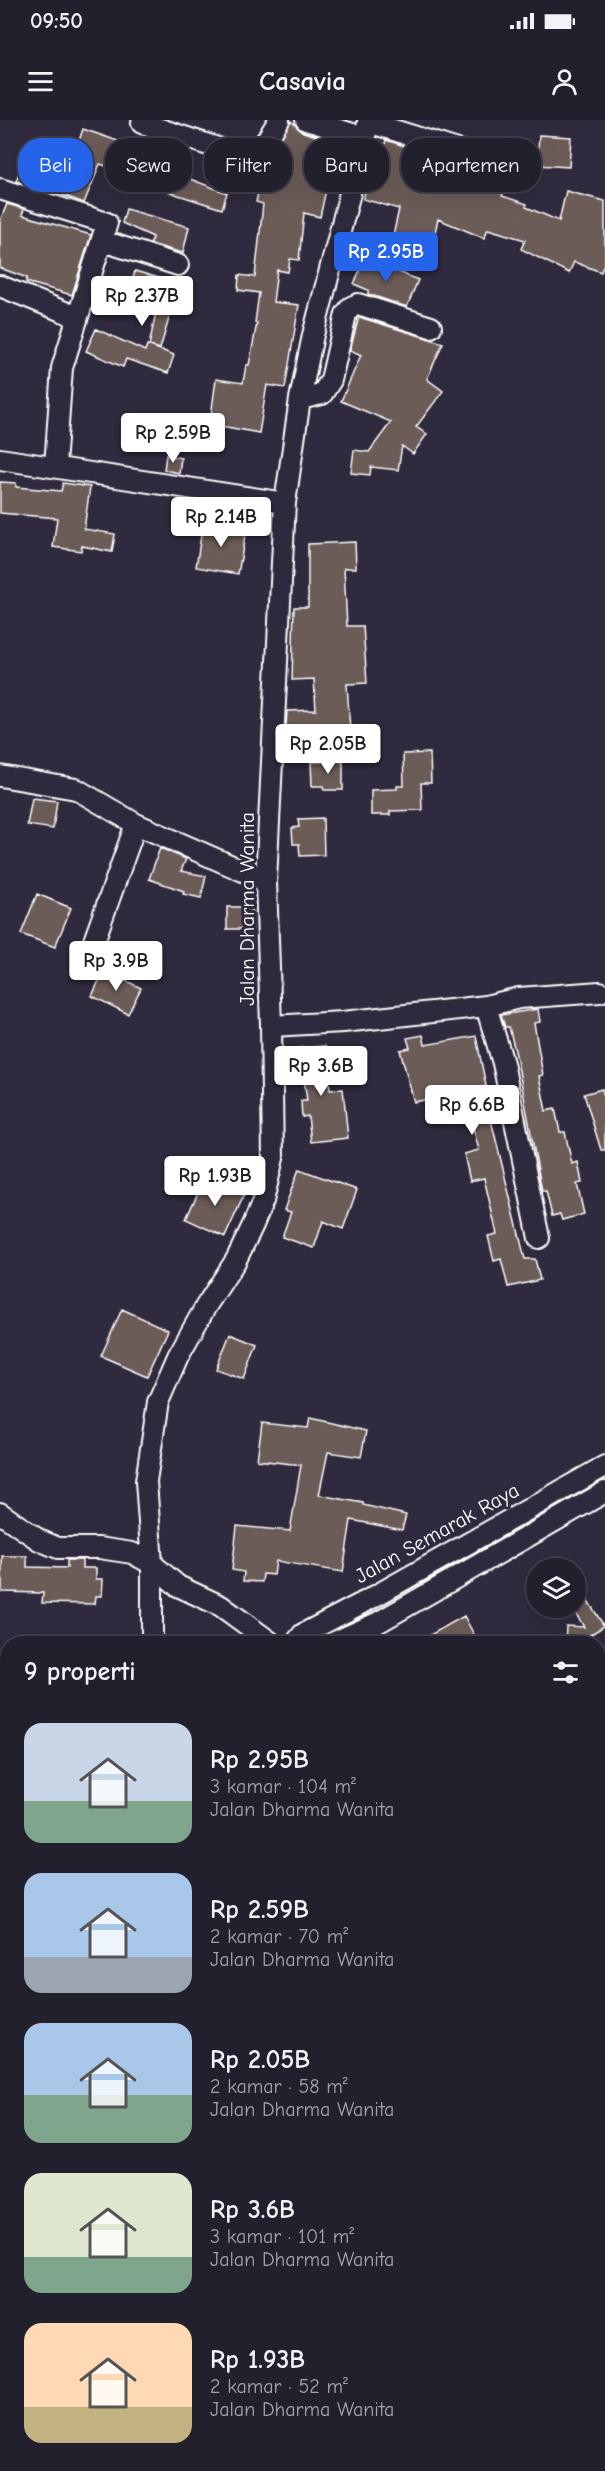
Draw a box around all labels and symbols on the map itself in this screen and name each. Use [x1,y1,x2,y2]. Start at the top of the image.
pin: Rp 2.95B [324,232,448,283]
pin: Rp 2.37B [80,276,204,327]
pin: Rp 2.59B [111,413,235,464]
pin: Rp 2.14B [159,497,283,548]
pin: Rp 2.05B [266,724,390,775]
street label: Jalan Dharma Wanita [235,812,259,1006]
pin: Rp 3.9B [61,941,171,992]
pin: Rp 3.6B [266,1046,376,1097]
pin: Rp 6.6B [417,1085,527,1136]
pin: Rp 1.93B [153,1156,277,1207]
street label: Jalan Semarak Raya [351,1478,523,1588]

